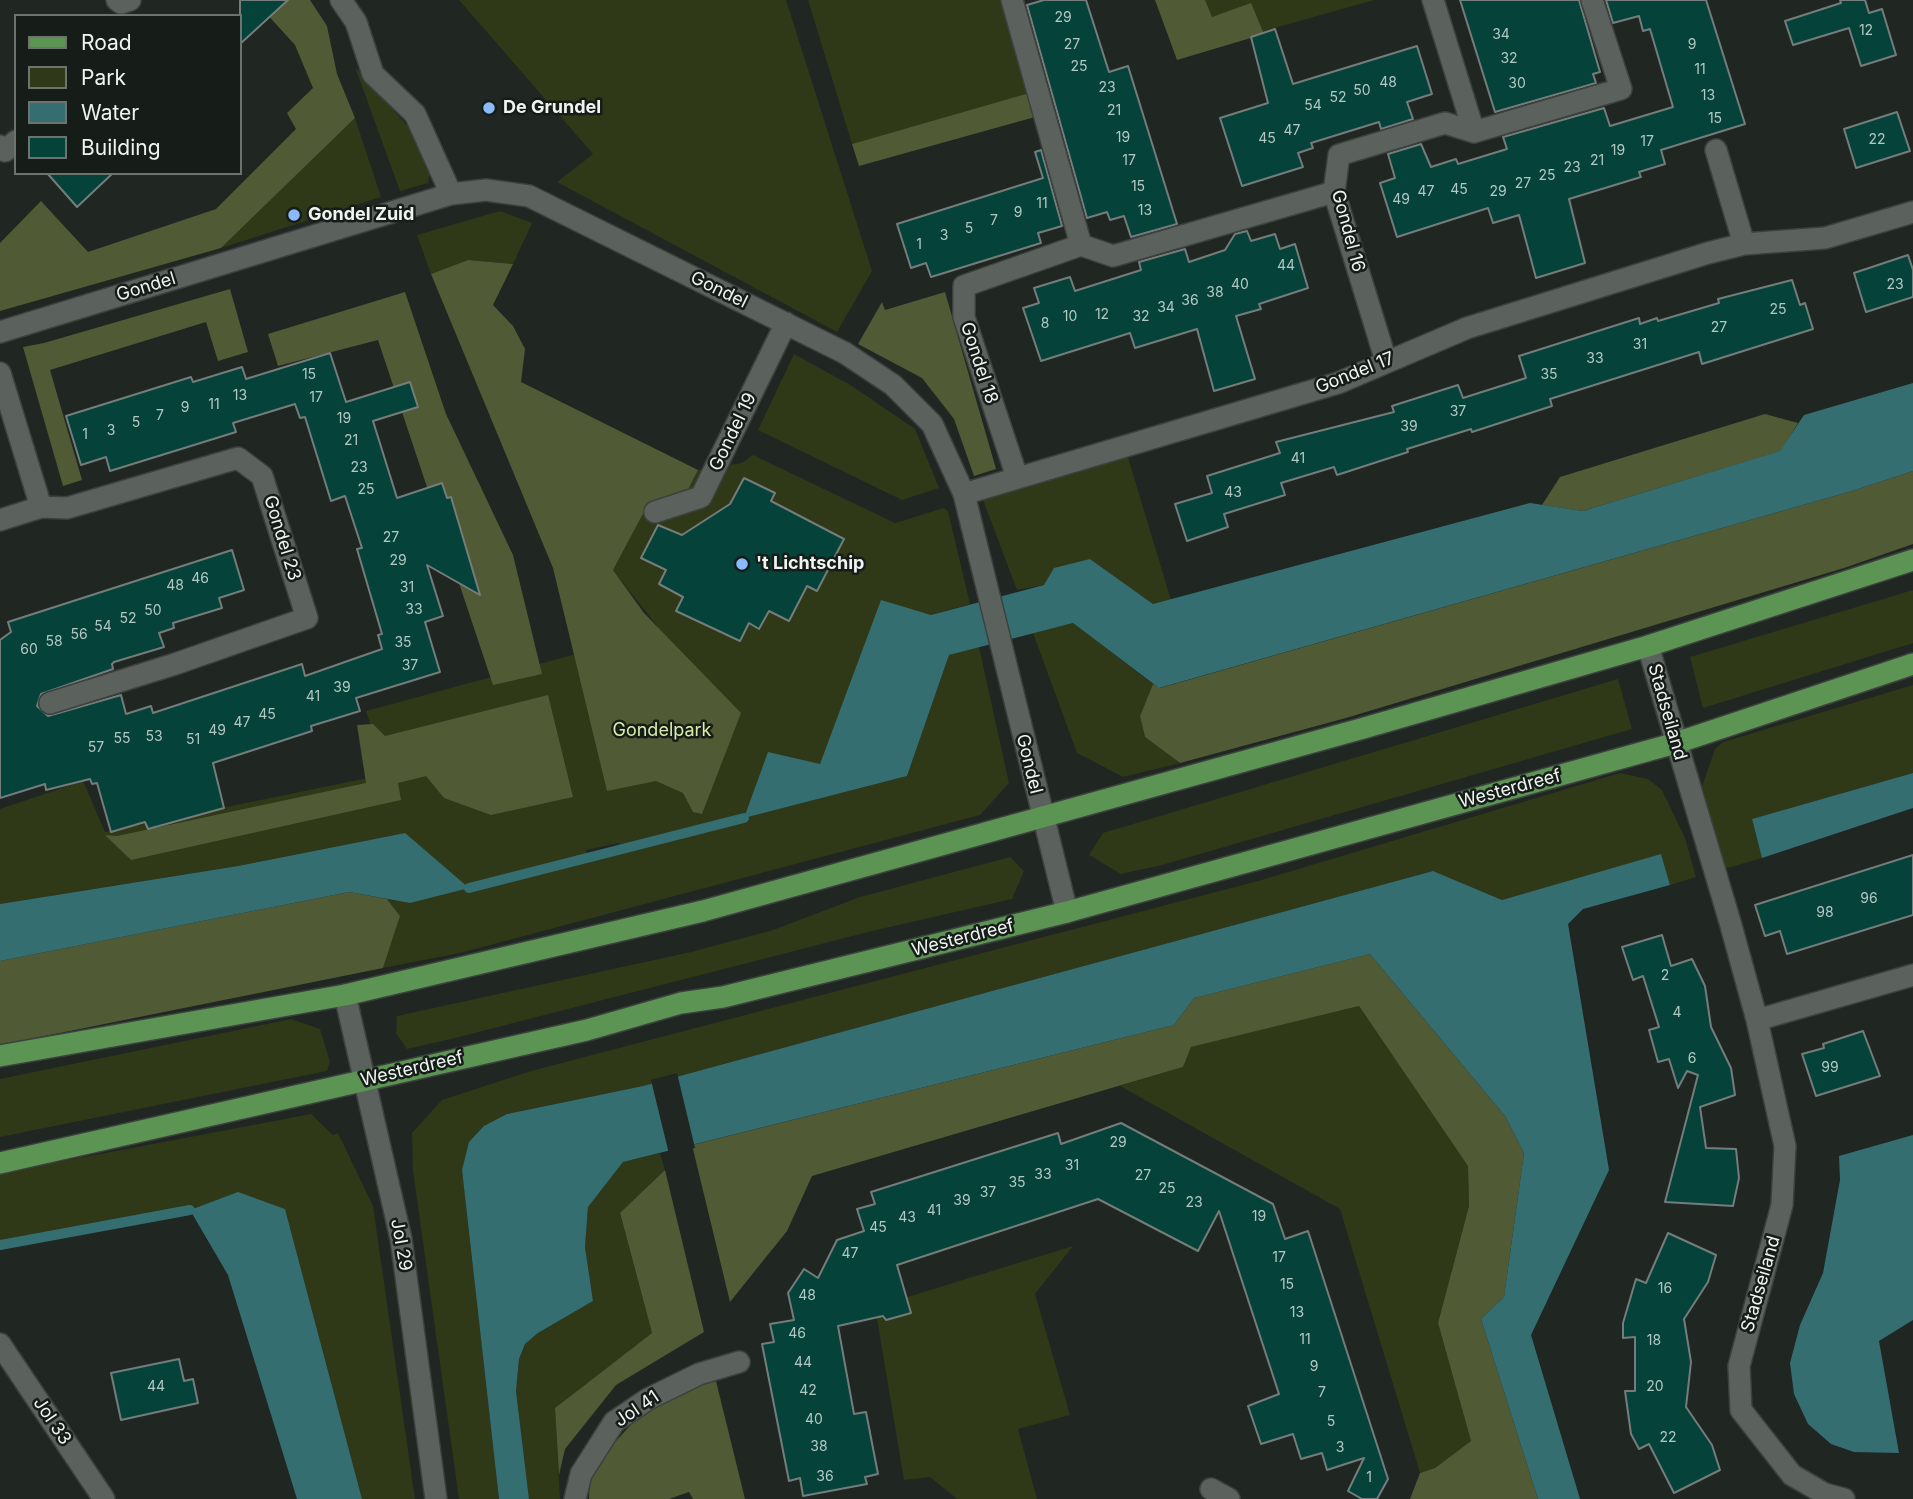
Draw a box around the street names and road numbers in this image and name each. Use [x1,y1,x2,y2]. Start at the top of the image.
street label: Gondel 16 [1327,188,1369,274]
street label: Gondel [687,267,751,313]
street label: Gondel [114,268,178,306]
street label: Gondel 18 [956,320,1002,406]
street label: Gondel 17 [1312,347,1398,399]
street label: Gondel 19 [705,389,761,475]
street label: Gondel 23 [259,493,305,583]
street label: Stadseiland [1643,661,1691,763]
street label: Gondel [1011,732,1047,796]
street label: Westerdreef [1457,765,1563,813]
street label: Westerdreef [910,915,1016,961]
street label: Westerdreef [359,1047,465,1091]
street label: Jol 29 [386,1217,416,1273]
street label: Stadseiland [1737,1233,1785,1335]
street label: Jol 41 [611,1386,663,1432]
street label: Jol 33 [28,1393,76,1449]

